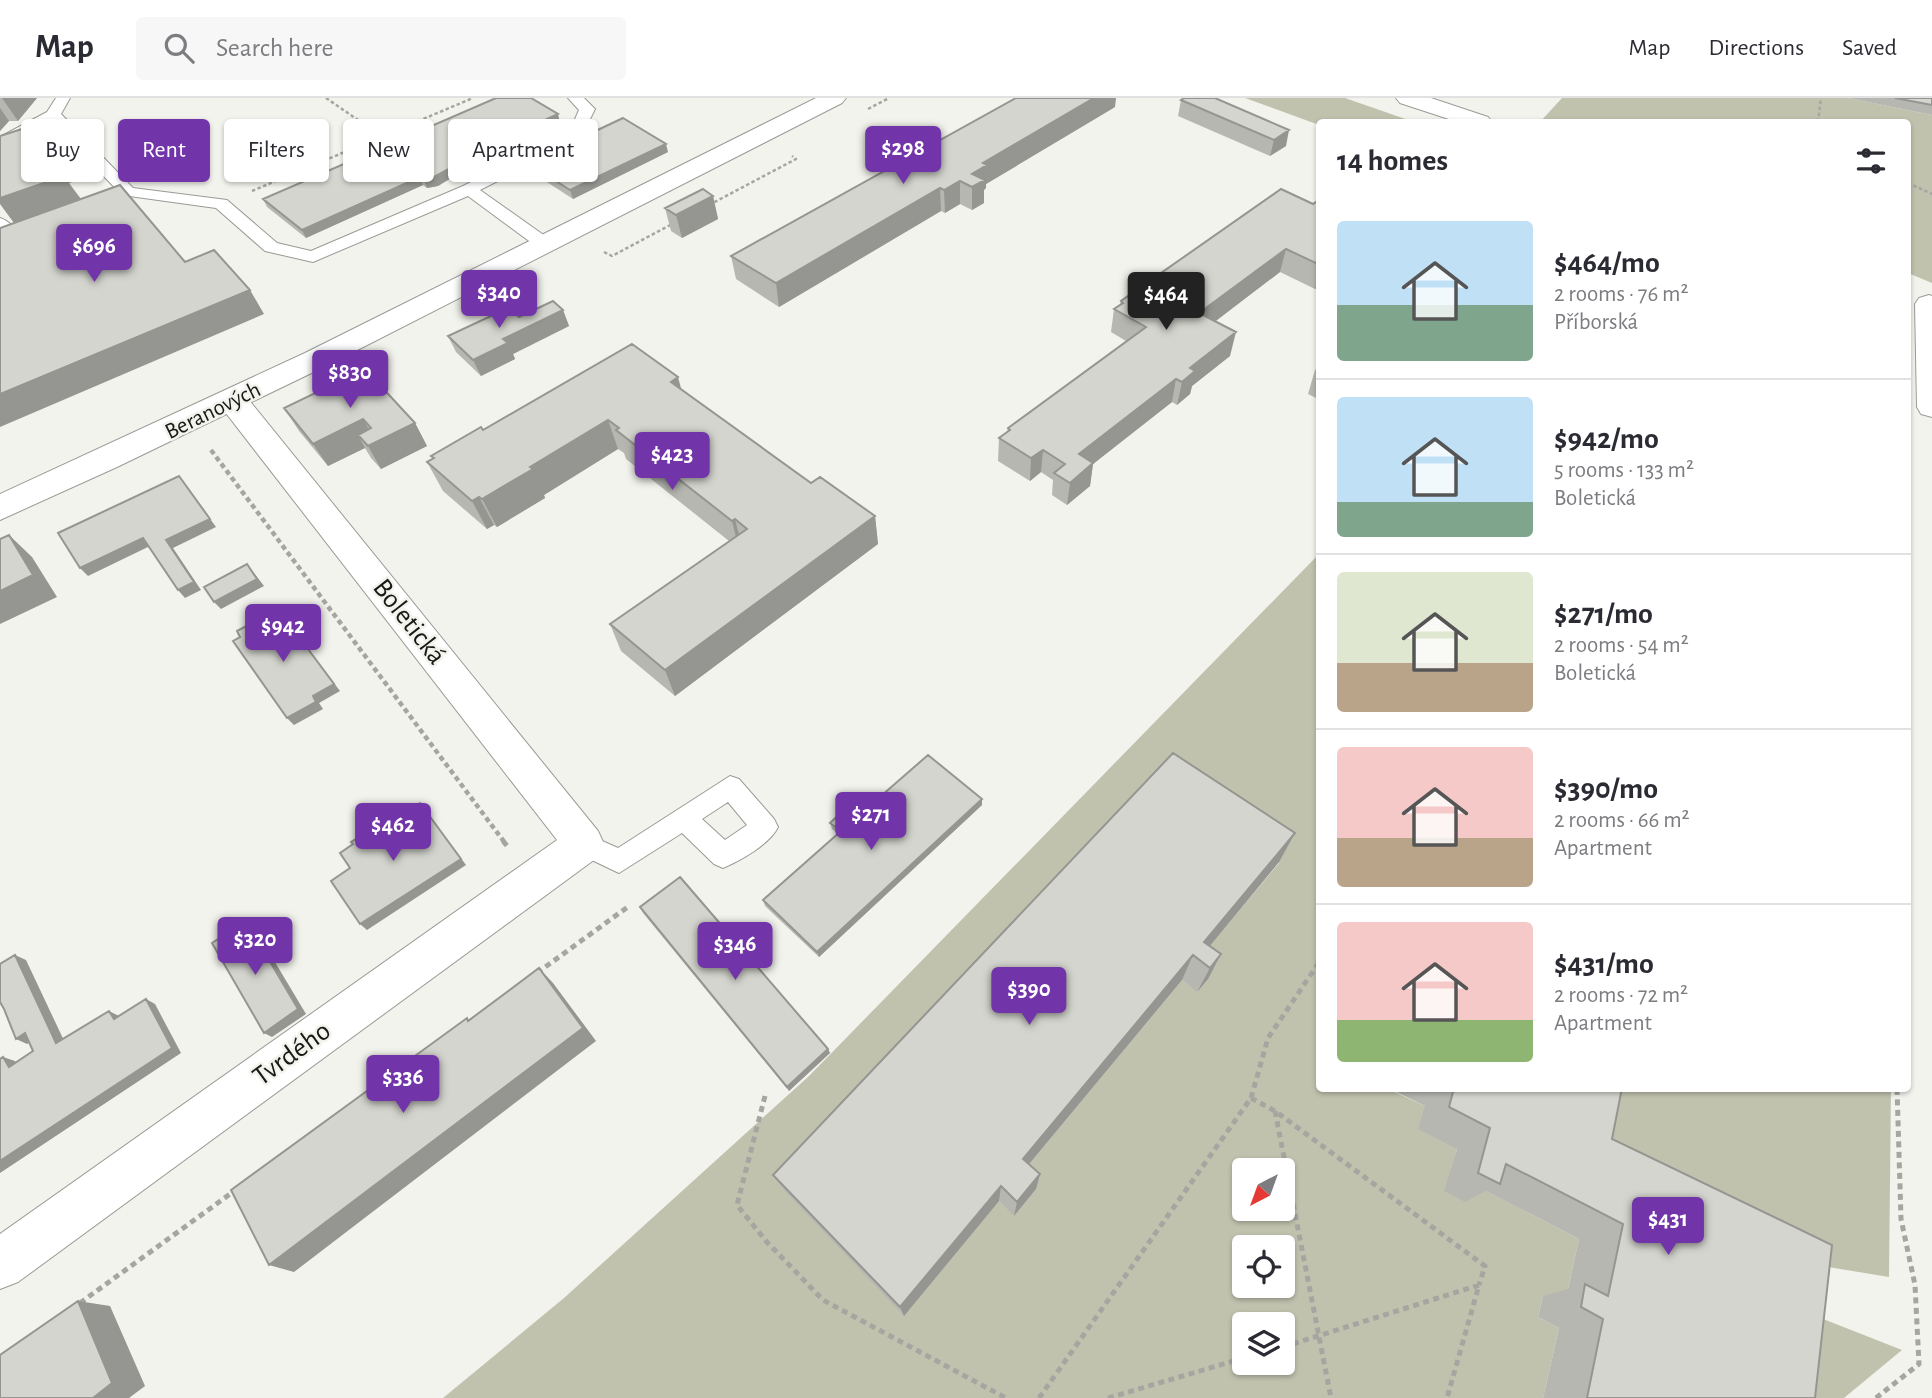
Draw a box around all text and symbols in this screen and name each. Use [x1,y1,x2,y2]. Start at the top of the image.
search box [136,17,626,80]
icon: search [160,29,198,67]
text: Map [35,31,94,64]
text: Search here [216,35,334,61]
text: Map [1628,36,1670,60]
text: Directions [1708,36,1804,60]
text: Saved [1842,36,1897,60]
chip: Buy [21,119,104,182]
chip: Rent [118,119,210,182]
chip: Filters [224,119,329,182]
chip: New [343,119,434,182]
chip: Apartment [448,119,598,182]
pin: $298 [862,126,944,186]
text: $298 [881,137,925,160]
icon: filters [1852,142,1890,180]
text: 14 homes [1337,146,1448,176]
pin: $696 [53,225,135,284]
text: $696 [72,235,116,258]
text: $464/mo [1554,248,1660,278]
icon: home [1393,249,1477,333]
pin: $340 [458,271,540,330]
pin: $464 [1125,272,1207,332]
text: $340 [477,281,521,304]
text: $464 [1144,283,1188,306]
text: 2 rooms · 76 m² [1554,283,1688,306]
text: Příborská [1554,311,1638,334]
pin: $830 [309,350,391,410]
text: $830 [328,361,372,384]
street label: Beranových [162,378,264,444]
text: $942/mo [1554,424,1659,454]
icon: home [1393,425,1477,509]
pin: $423 [631,432,713,492]
text: $423 [651,443,693,466]
text: 5 rooms · 133 m² [1554,459,1694,482]
text: Boletická [1554,487,1636,510]
street label: Boletická [367,574,451,670]
text: $271/mo [1554,599,1653,629]
icon: home [1393,600,1477,684]
pin: $942 [242,604,324,664]
text: $942 [261,615,305,638]
text: 2 rooms · 54 m² [1554,634,1689,657]
text: Boletická [1554,662,1636,685]
text: $390/mo [1554,774,1658,804]
icon: home [1393,775,1477,859]
pin: $271 [830,792,912,852]
text: $271 [851,803,891,826]
pin: $462 [352,804,434,863]
text: 2 rooms · 66 m² [1554,809,1690,832]
text: $462 [371,814,415,837]
text: Apartment [1554,837,1652,860]
pin: $320 [214,918,296,977]
pin: $346 [694,922,776,982]
text: $320 [233,928,277,951]
text: $346 [714,933,756,956]
text: $431/mo [1554,949,1654,979]
icon: home [1393,950,1477,1034]
pin: $390 [988,968,1070,1027]
text: $390 [1007,978,1051,1001]
text: 2 rooms · 72 m² [1554,984,1688,1007]
text: Apartment [1554,1012,1652,1035]
street label: Tvrdého [248,1017,336,1091]
pin: $336 [362,1056,444,1115]
text: $336 [382,1066,424,1089]
north arrow [1232,1158,1295,1222]
map controls [1232,1158,1295,1375]
pin: $431 [1627,1198,1709,1257]
text: $431 [1648,1208,1688,1231]
button: locate [1232,1235,1295,1298]
button: layers [1232,1312,1295,1375]

